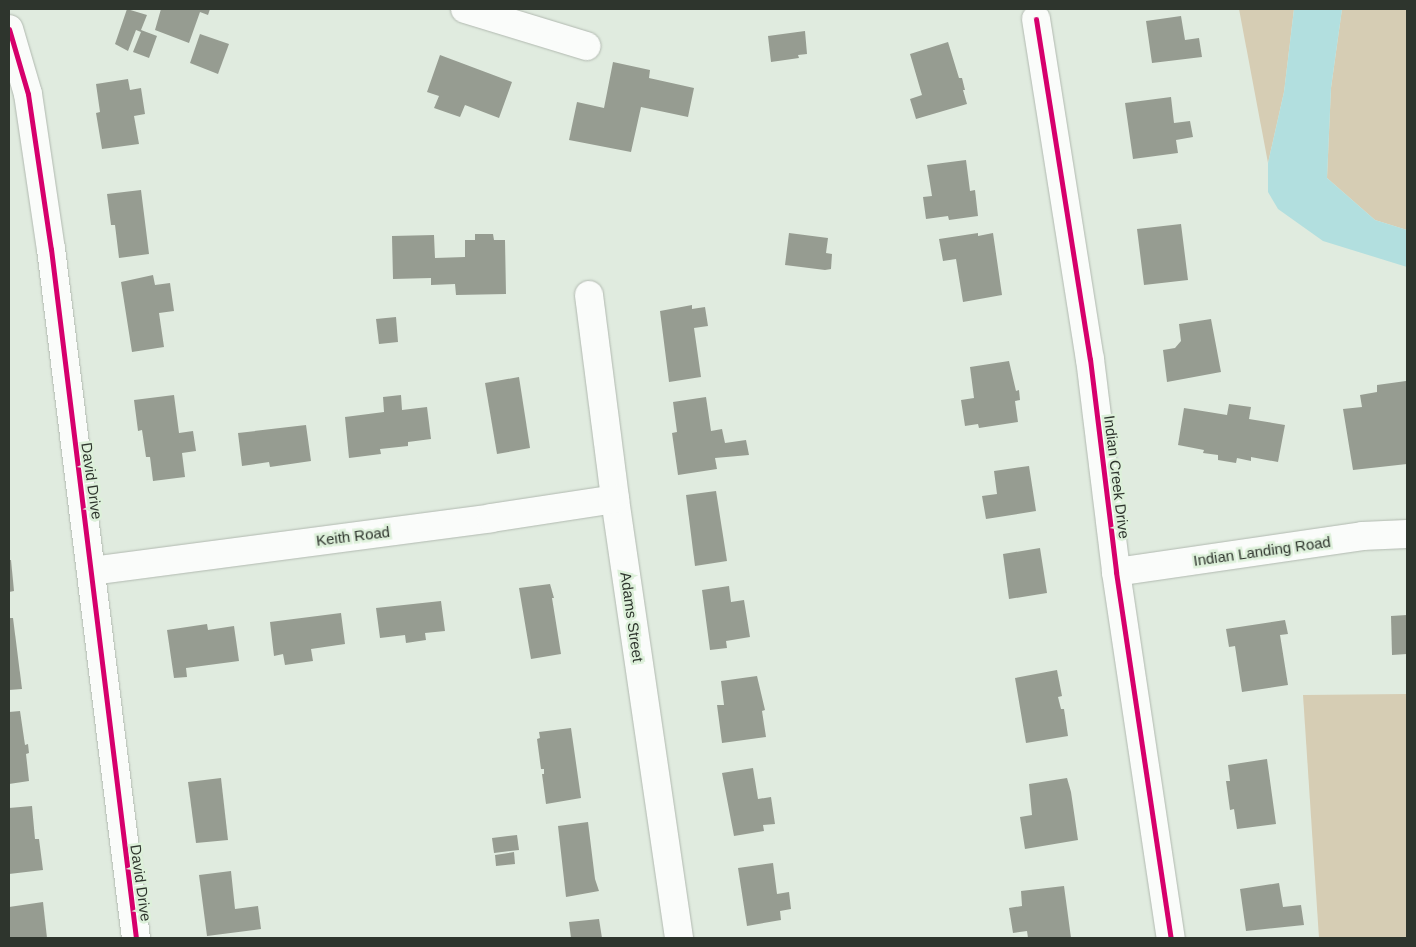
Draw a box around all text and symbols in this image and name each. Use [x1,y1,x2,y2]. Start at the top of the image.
street label: Indian Creek Drive [1100,414,1134,540]
street label: David Drive [78,441,106,521]
street label: Keith Road [315,523,391,549]
street label: Indian Landing Road [1192,532,1332,570]
street label: Adams Street [617,571,647,663]
street label: David Drive [127,843,155,923]

